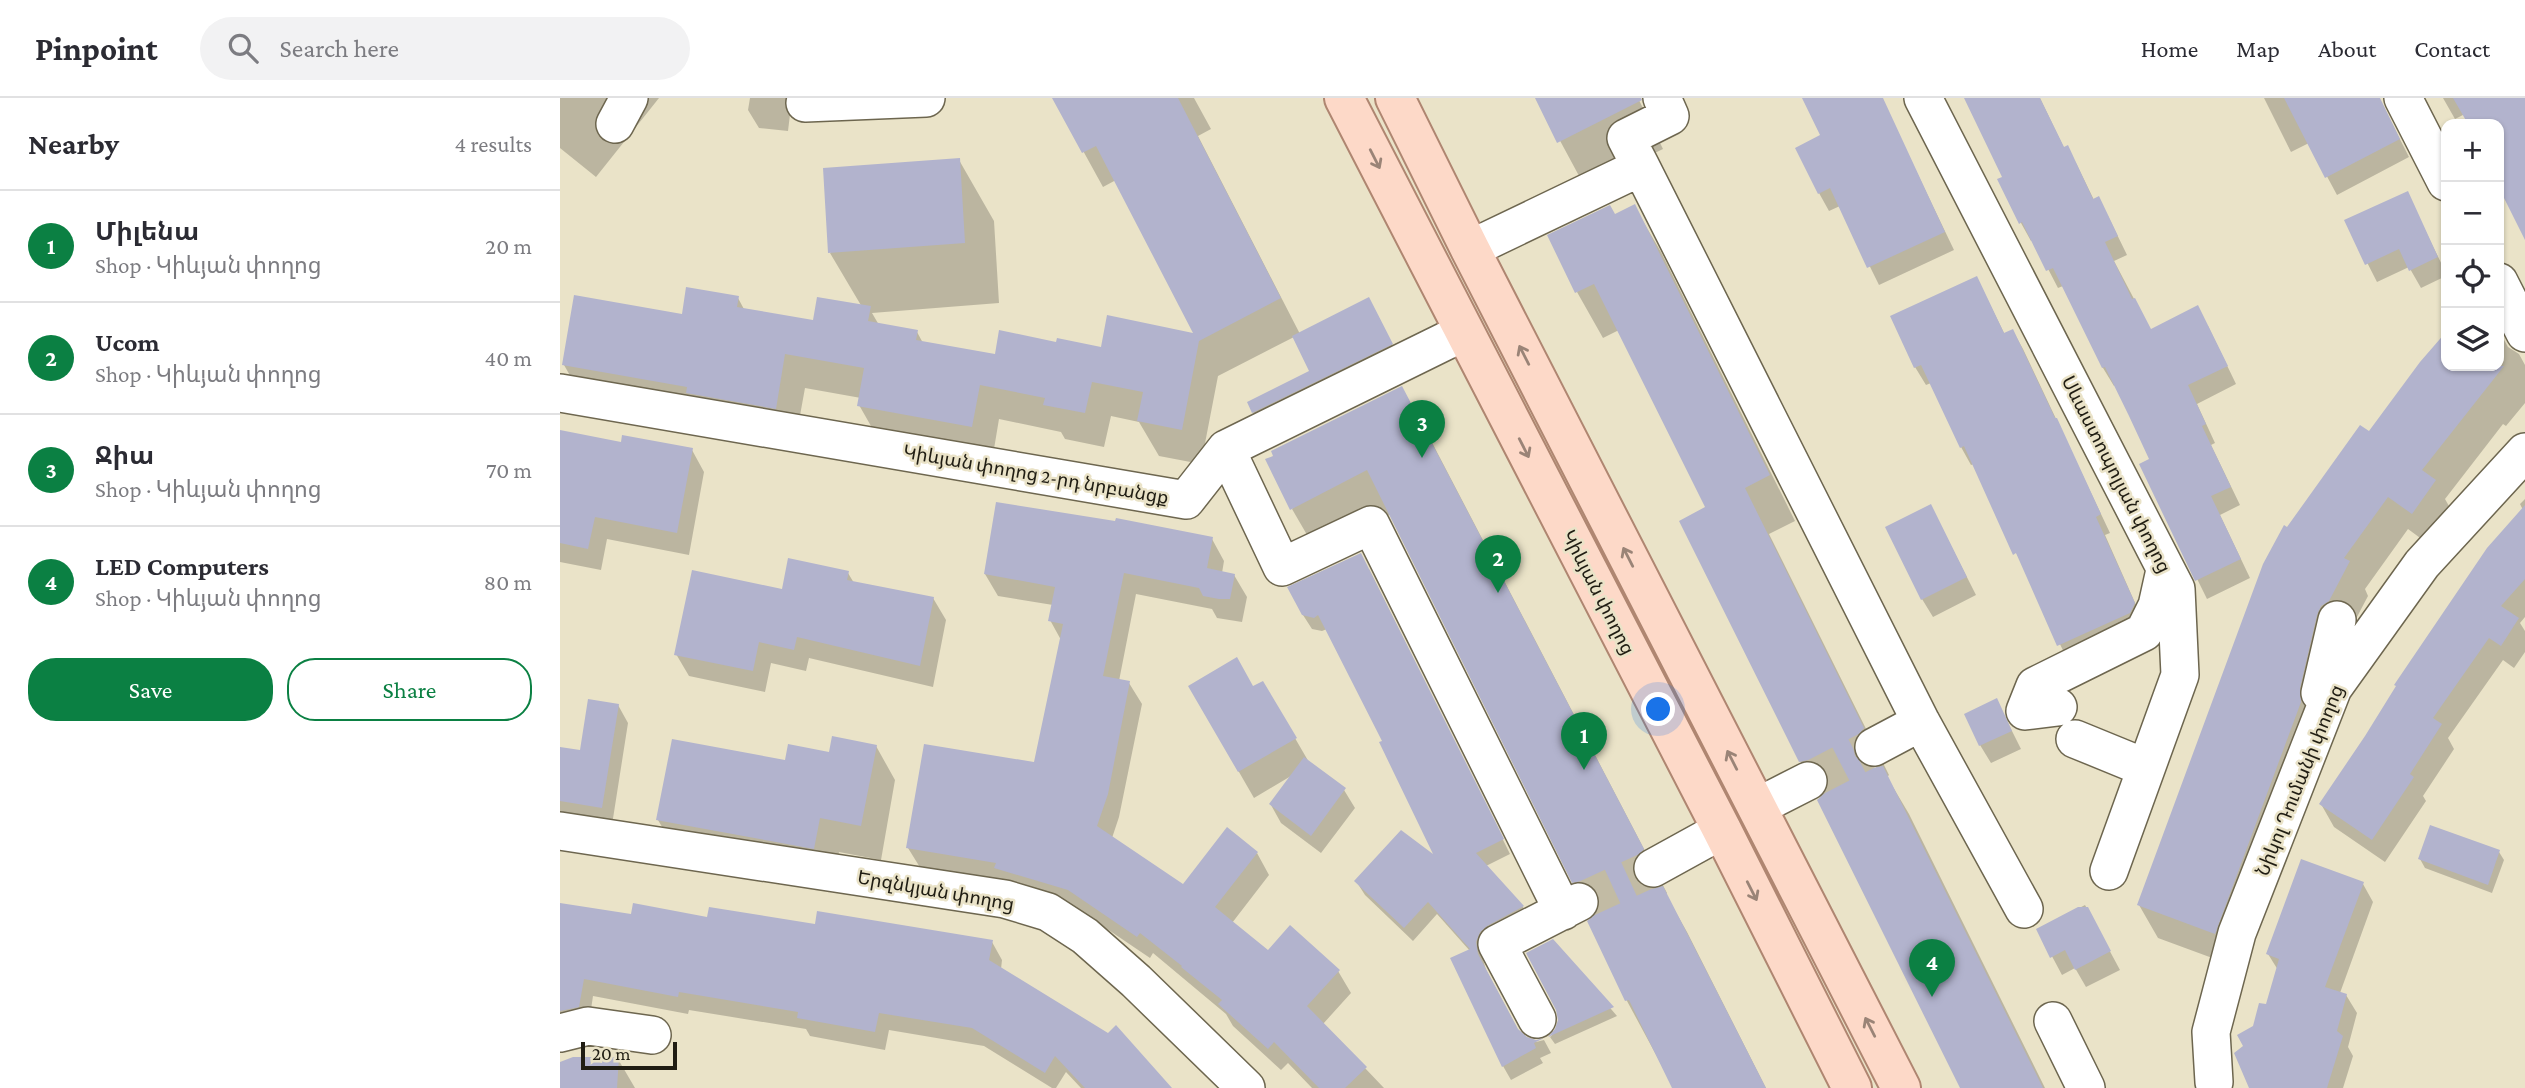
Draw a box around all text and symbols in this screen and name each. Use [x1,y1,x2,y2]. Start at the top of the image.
search box [200,17,690,80]
icon: search [224,29,262,67]
text: Pinpoint [35,30,158,67]
text: Search here [280,34,399,63]
text: Home [2141,35,2198,62]
text: Map [2236,35,2280,62]
text: About [2318,35,2376,62]
text: Contact [2414,35,2490,62]
map controls [2441,119,2504,371]
button: + [2441,119,2504,182]
text: Nearby [28,127,119,160]
text: 4 results [454,131,532,157]
one-way arrow [1368,148,1382,169]
button: − [2441,182,2504,245]
text: Միլենա [95,217,199,246]
text: 1 [47,233,55,259]
text: 20 m [485,233,532,259]
button: locate [2441,245,2504,308]
text: Shop · Կիևյան փողոց [95,252,321,278]
button: layers [2441,308,2504,371]
text: Ucom [95,328,159,357]
text: 2 [45,345,57,371]
text: 40 m [484,345,532,371]
one-way arrow [1517,345,1531,366]
text: Shop · Կիևյան փողոց [95,361,321,387]
street label: Սևաստոպոլյան փողոց [2057,372,2175,577]
pin: 3 [1399,400,1445,458]
one-way arrow [1518,437,1532,458]
text: Ջիա [95,441,154,470]
street label: Կիևյան փողոց 2-րդ նրբանցք [901,441,1170,509]
text: 3 [45,457,57,483]
text: 70 m [486,457,532,483]
text: Shop · Կիևյան փողոց [95,476,321,502]
street label: Կիևյան փողոց [1557,526,1639,658]
pin: 2 [1475,535,1521,593]
one-way arrow [1621,547,1635,568]
text: LED Computers [95,552,269,581]
text: 4 [45,569,57,595]
text: 80 m [484,569,532,595]
text: Shop · Կիևյան փողոց [95,585,321,611]
button: Save [28,658,273,721]
button: Share [287,658,532,721]
street label: Նիկոլ Դումանի փողոց [2251,682,2348,879]
your location [1641,692,1675,726]
pin: 1 [1561,712,1607,770]
one-way arrow [1725,750,1739,771]
street label: Երզնկյան փողոց [856,866,1016,916]
one-way arrow [1746,880,1760,901]
pin: 4 [1909,939,1955,997]
one-way arrow [1863,1017,1877,1038]
scale bar [581,1039,677,1071]
text: 20 m [592,1043,631,1064]

